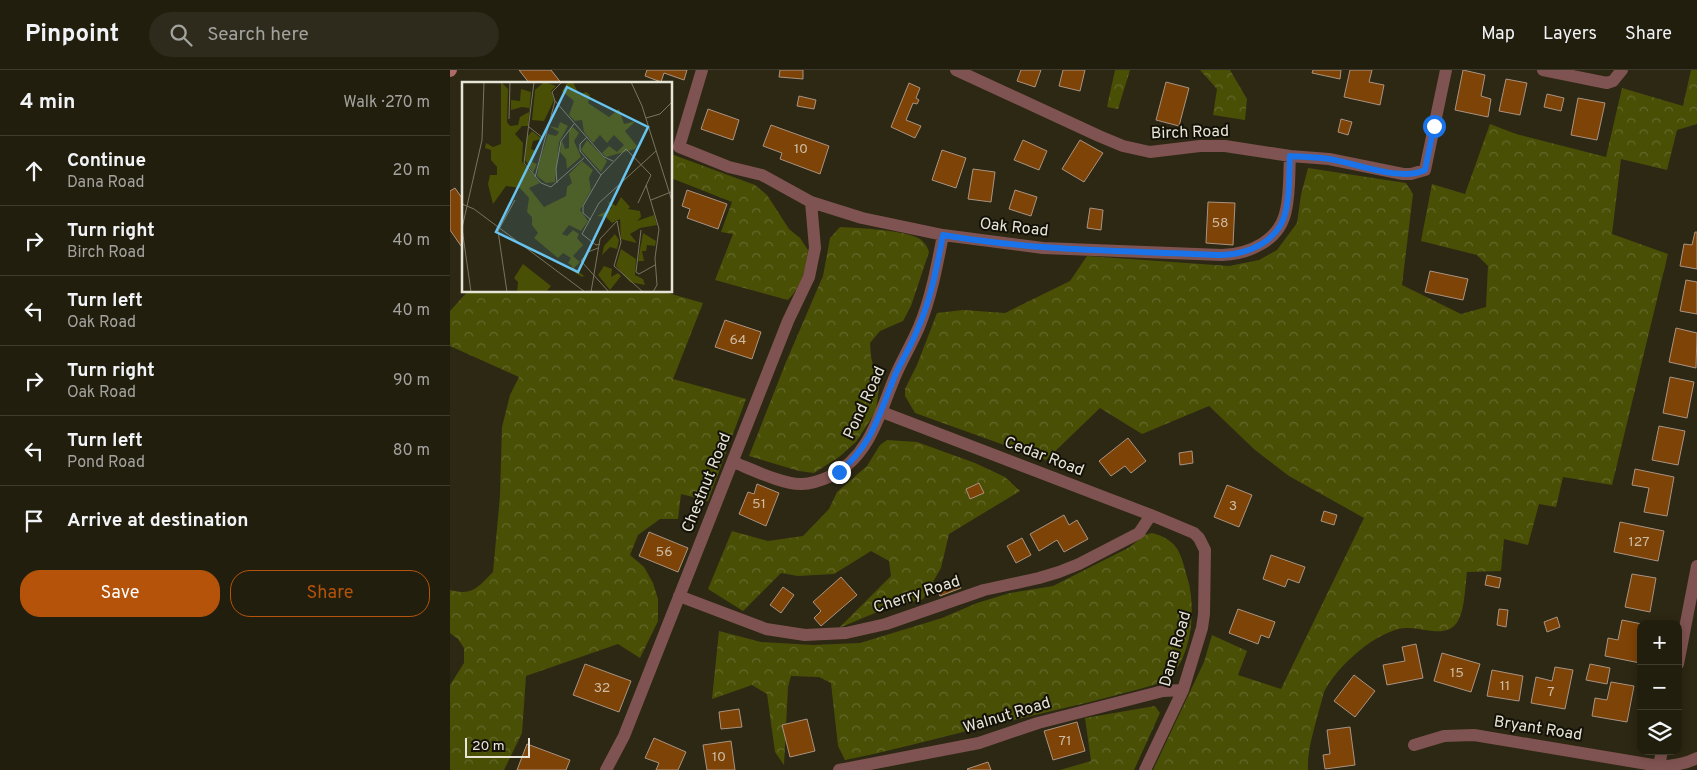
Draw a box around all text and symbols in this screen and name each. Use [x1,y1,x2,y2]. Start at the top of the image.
search box [149,12,499,57]
text: Pinpoint [25,20,119,50]
icon: search [167,21,195,49]
text: Search here [207,23,309,47]
text: Map [1481,23,1515,46]
text: Layers [1543,23,1597,46]
text: Share [1625,23,1672,46]
inset map [462,82,672,292]
text: 4 min [20,89,76,116]
text: Walk · 270 m [343,93,430,113]
route start [1423,115,1446,138]
street label: Birch Road [1151,122,1229,144]
house number: 10 [794,141,808,158]
text: Continue [67,149,146,173]
icon: ahead [20,157,48,185]
text: 20 m [393,161,430,181]
text: Dana Road [67,173,145,193]
street label: Oak Road [979,214,1049,242]
house number: 58 [1211,215,1229,232]
text: Turn right [67,219,155,243]
icon: right [20,227,48,255]
text: 40 m [392,231,430,251]
text: Birch Road [67,243,145,263]
text: Turn left [67,289,143,313]
icon: left [20,297,48,325]
text: 40 m [392,301,430,321]
text: Oak Road [67,313,136,333]
house number: 64 [729,332,747,349]
text: Turn right [67,359,155,383]
street label: Pond Road [839,363,891,443]
icon: right [20,367,48,395]
text: 90 m [393,371,430,391]
text: Oak Road [67,383,136,403]
text: Turn left [67,429,143,453]
street label: Chestnut Road [678,430,736,536]
street label: Cedar Road [1001,433,1087,481]
icon: left [20,437,48,465]
text: 80 m [393,441,430,461]
text: Pond Road [67,453,145,473]
route end [828,461,851,484]
house number: 51 [752,496,766,513]
house number: 3 [1229,498,1237,515]
icon: arrive [20,507,48,535]
text: Arrive at destination [67,509,248,533]
house number: 127 [1629,534,1649,551]
house number: 56 [655,544,673,561]
button: Save [20,570,220,617]
button: Share [230,570,430,617]
street label: Cherry Road [871,572,963,618]
street label: Dana Road [1156,609,1196,689]
map controls [1637,620,1682,755]
button: + [1637,620,1682,665]
house number: 15 [1450,665,1464,682]
button: − [1637,665,1682,710]
house number: 11 [1500,678,1510,695]
house number: 32 [594,680,610,697]
house number: 7 [1547,684,1555,701]
street label: Walnut Road [961,693,1053,739]
button: layers [1637,710,1682,755]
street label: Bryant Road [1492,712,1584,746]
house number: 71 [1059,733,1071,750]
scale bar [465,735,530,758]
text: 20 m [472,738,505,755]
house number: 10 [712,749,726,766]

